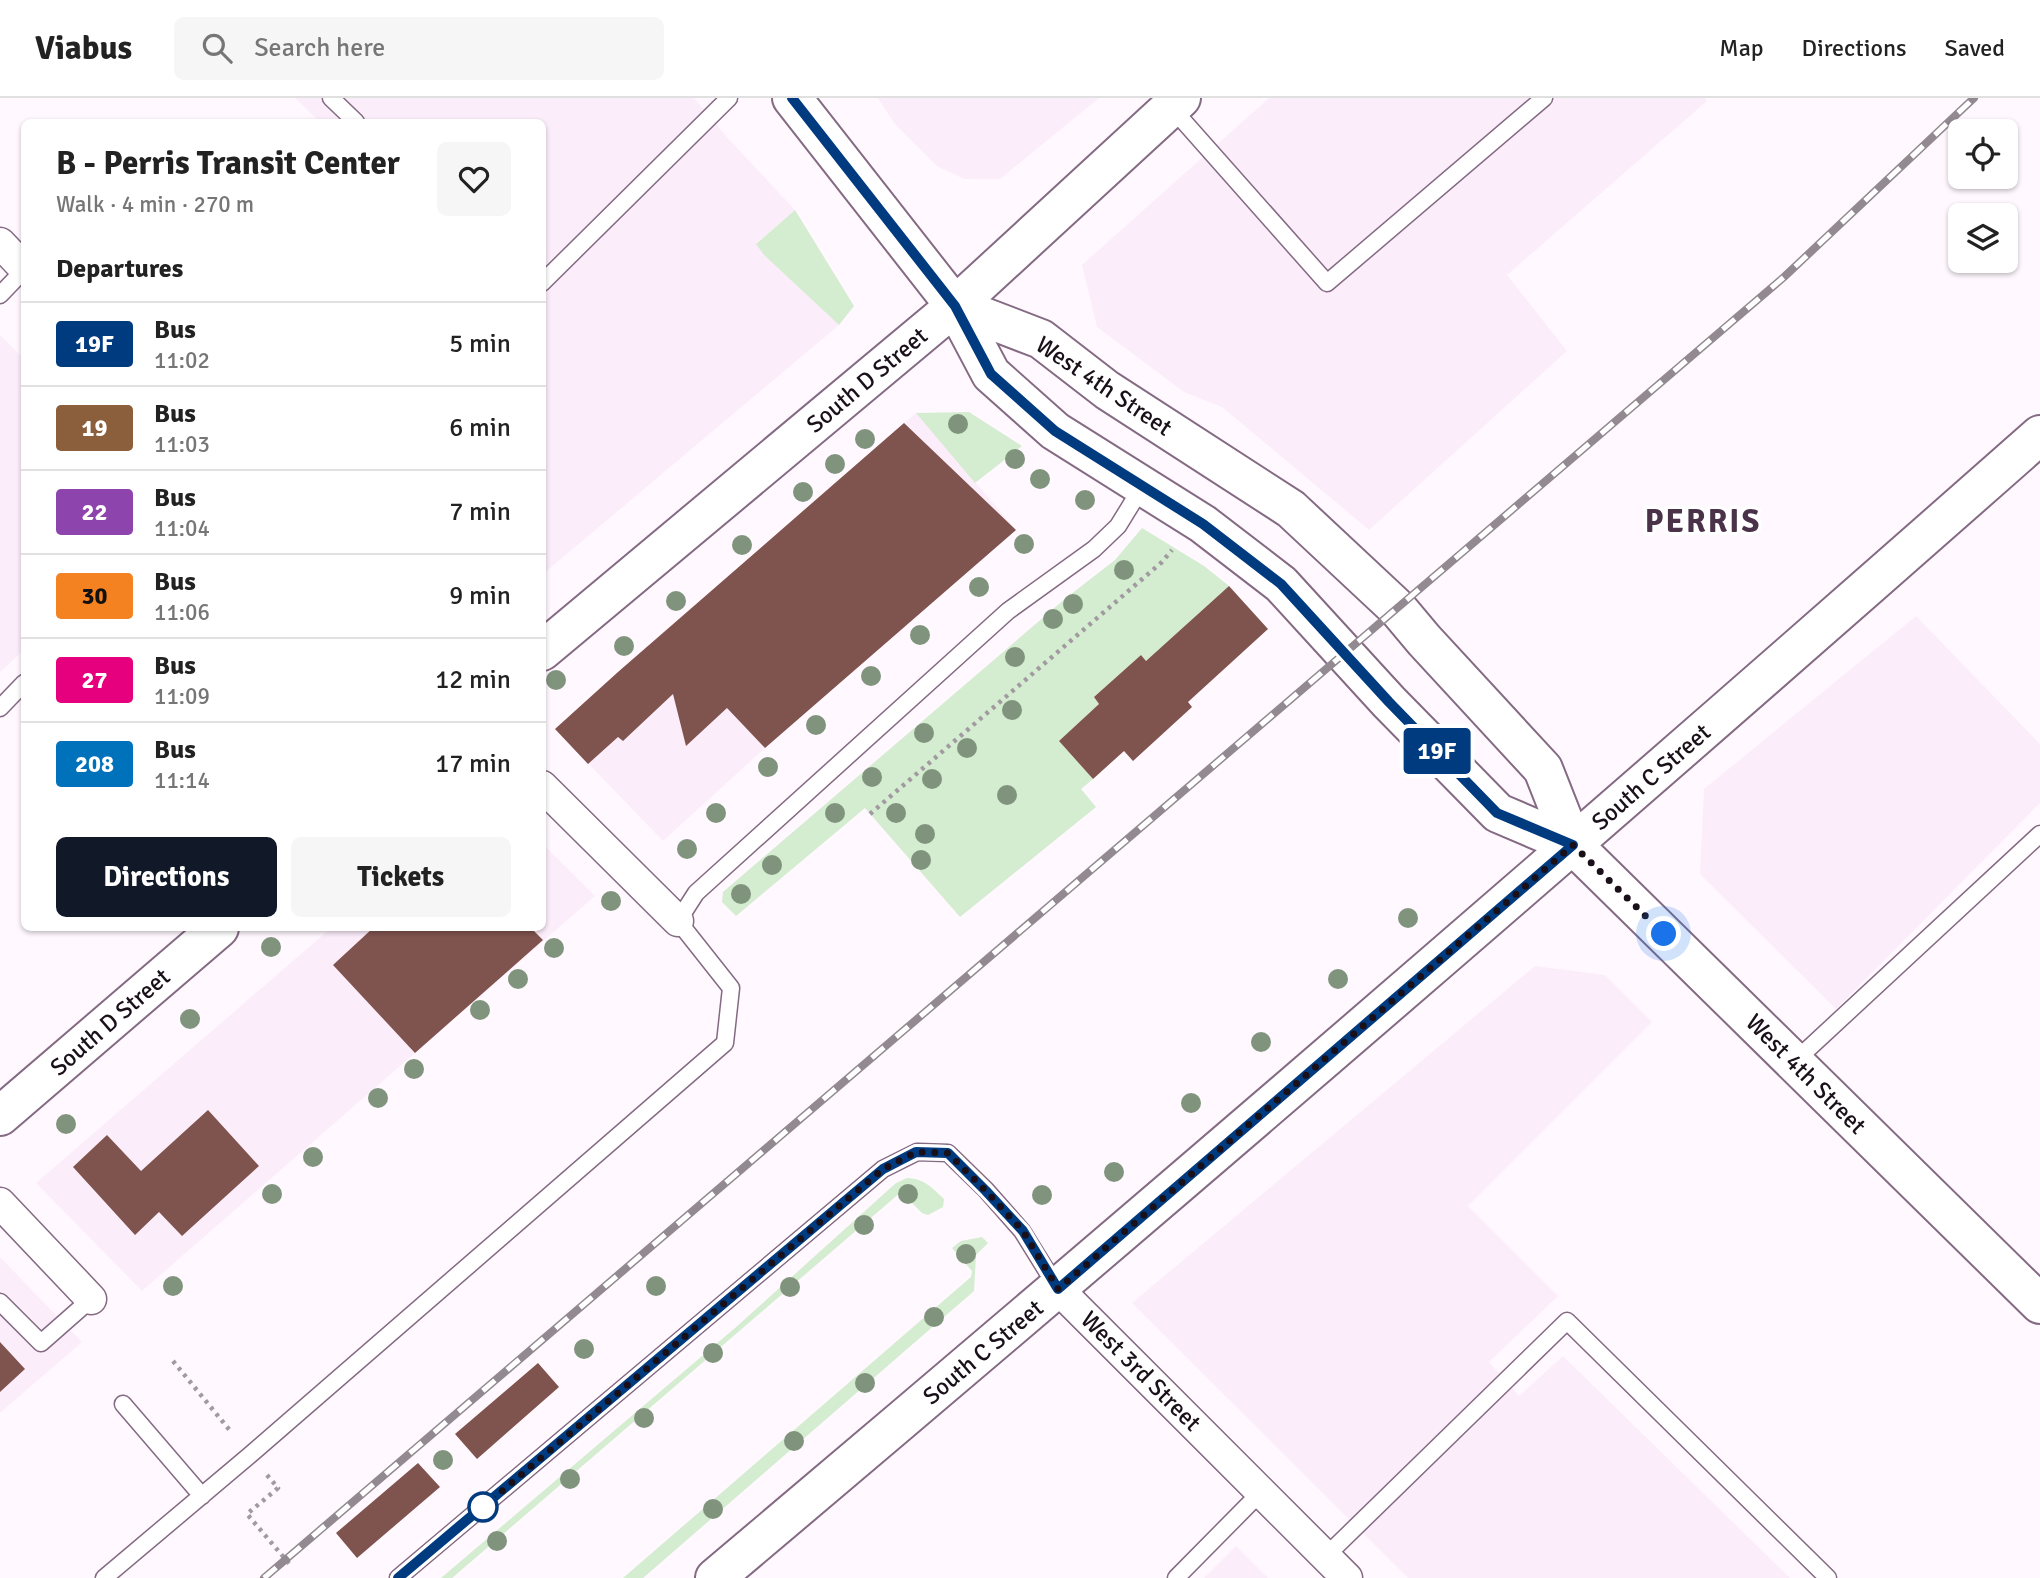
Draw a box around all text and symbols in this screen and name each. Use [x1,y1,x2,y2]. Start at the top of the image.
search box [174,17,664,80]
text: Viabus [35,28,132,69]
icon: search [198,29,236,67]
text: Search here [254,32,385,64]
text: Map [1719,33,1764,63]
text: Directions [1802,33,1907,63]
text: Saved [1945,33,2005,63]
map controls [1948,119,2018,273]
button: locate [1948,119,2018,189]
button: heart [437,142,511,216]
text: B - Perris Transit Center [56,143,400,184]
text: Walk · 4 min · 270 m [56,190,254,219]
button: layers [1948,203,2018,273]
text: Departures [56,253,183,285]
text: Bus [154,314,196,346]
street label: South D Street [800,321,934,439]
text: 5 min [449,328,511,360]
text: 19F [75,329,114,359]
street label: West 4th Street [1030,329,1178,443]
text: 11:02 [154,346,210,375]
text: Bus [154,398,196,430]
text: 6 min [449,412,511,444]
text: 19 [82,413,107,443]
text: 11:03 [154,430,210,459]
text: Bus [154,482,196,514]
text: 7 min [449,496,511,528]
text: 22 [82,497,107,527]
district label: PERRIS [1645,502,1761,541]
text: 11:04 [154,514,210,543]
text: Bus [154,566,196,598]
text: 9 min [449,580,511,612]
text: 30 [82,581,107,611]
text: 11:06 [154,598,210,627]
text: Bus [154,650,196,682]
text: 12 min [435,664,511,696]
text: 27 [82,665,107,695]
text: 11:09 [154,682,210,711]
street label: South C Street [1585,717,1717,837]
line badge: 19F [1397,728,1477,774]
text: Bus [154,734,196,766]
text: 19F [1418,736,1456,766]
text: 17 min [435,748,511,780]
text: 208 [75,749,114,779]
text: 11:14 [154,766,210,795]
button: Directions [56,837,277,917]
button: Tickets [291,837,511,917]
your location [1646,916,1681,951]
street label: South D Street [44,962,176,1082]
street label: West 4th Street [1740,1008,1872,1140]
street label: South C Street [917,1293,1049,1411]
street label: West 3rd Street [1075,1305,1207,1437]
unlabelled marker [468,1492,498,1522]

